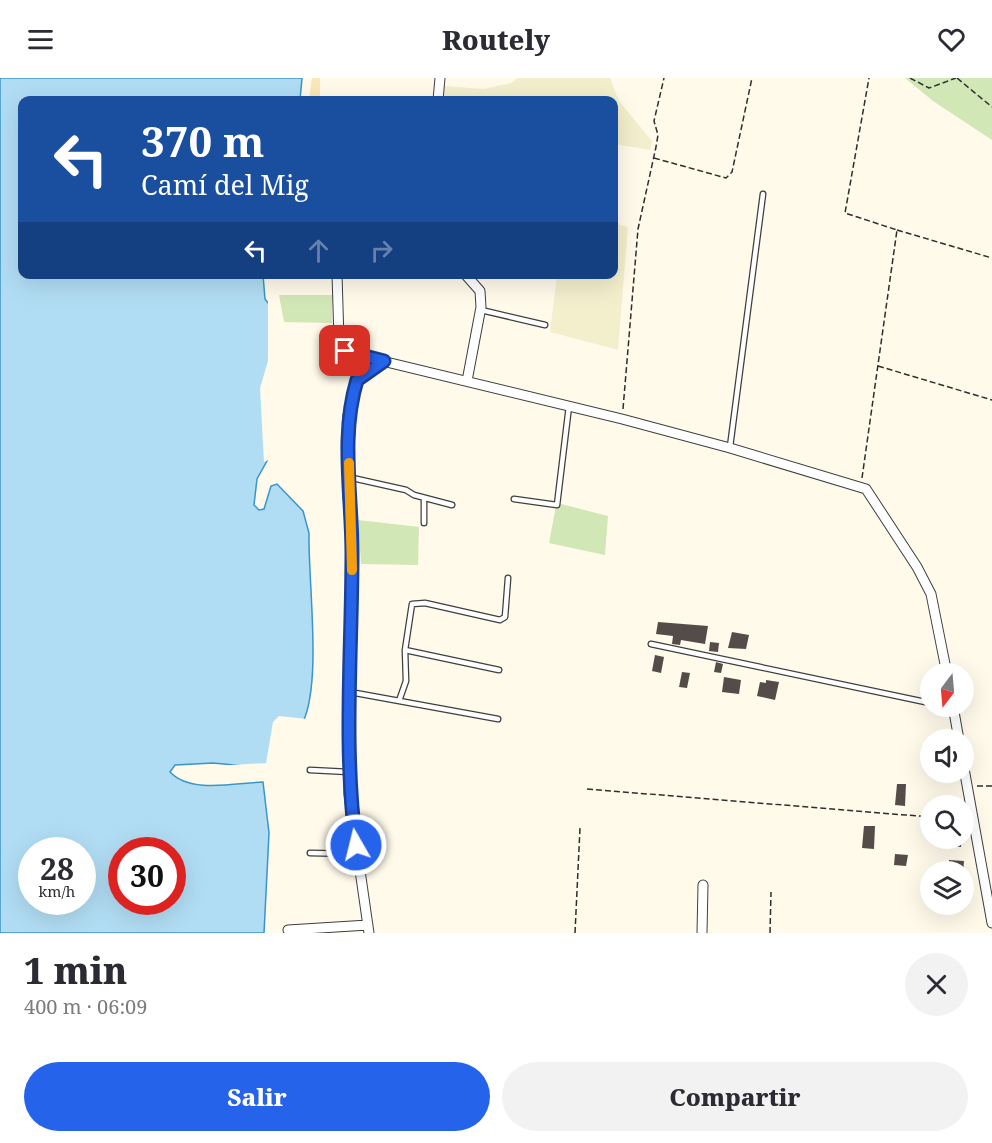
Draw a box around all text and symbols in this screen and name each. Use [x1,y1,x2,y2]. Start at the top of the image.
text: Routely [442,21,550,58]
icon: menu [24,23,57,56]
icon: heart [935,23,968,56]
text: 370 m [141,112,265,169]
icon: left [42,120,120,198]
text: Camí del Mig [141,166,309,203]
icon: left [239,234,272,267]
icon: ahead [302,234,335,267]
icon: right [365,234,398,267]
pin [319,325,370,376]
icon: arrive [328,334,361,367]
north arrow [920,663,974,717]
map controls [920,663,974,915]
button: sound [920,729,974,783]
button: search [920,795,974,849]
position arrow [324,813,388,877]
speed limit sign: 30 [108,837,186,915]
text: 28 [40,848,74,889]
button: layers [920,861,974,915]
text: km/h [39,881,75,901]
text: 1 min [24,946,127,995]
button: close [905,953,968,1016]
text: 400 m · 06:09 [24,993,147,1020]
button: Salir [24,1062,490,1131]
button: Compartir [502,1062,968,1131]

